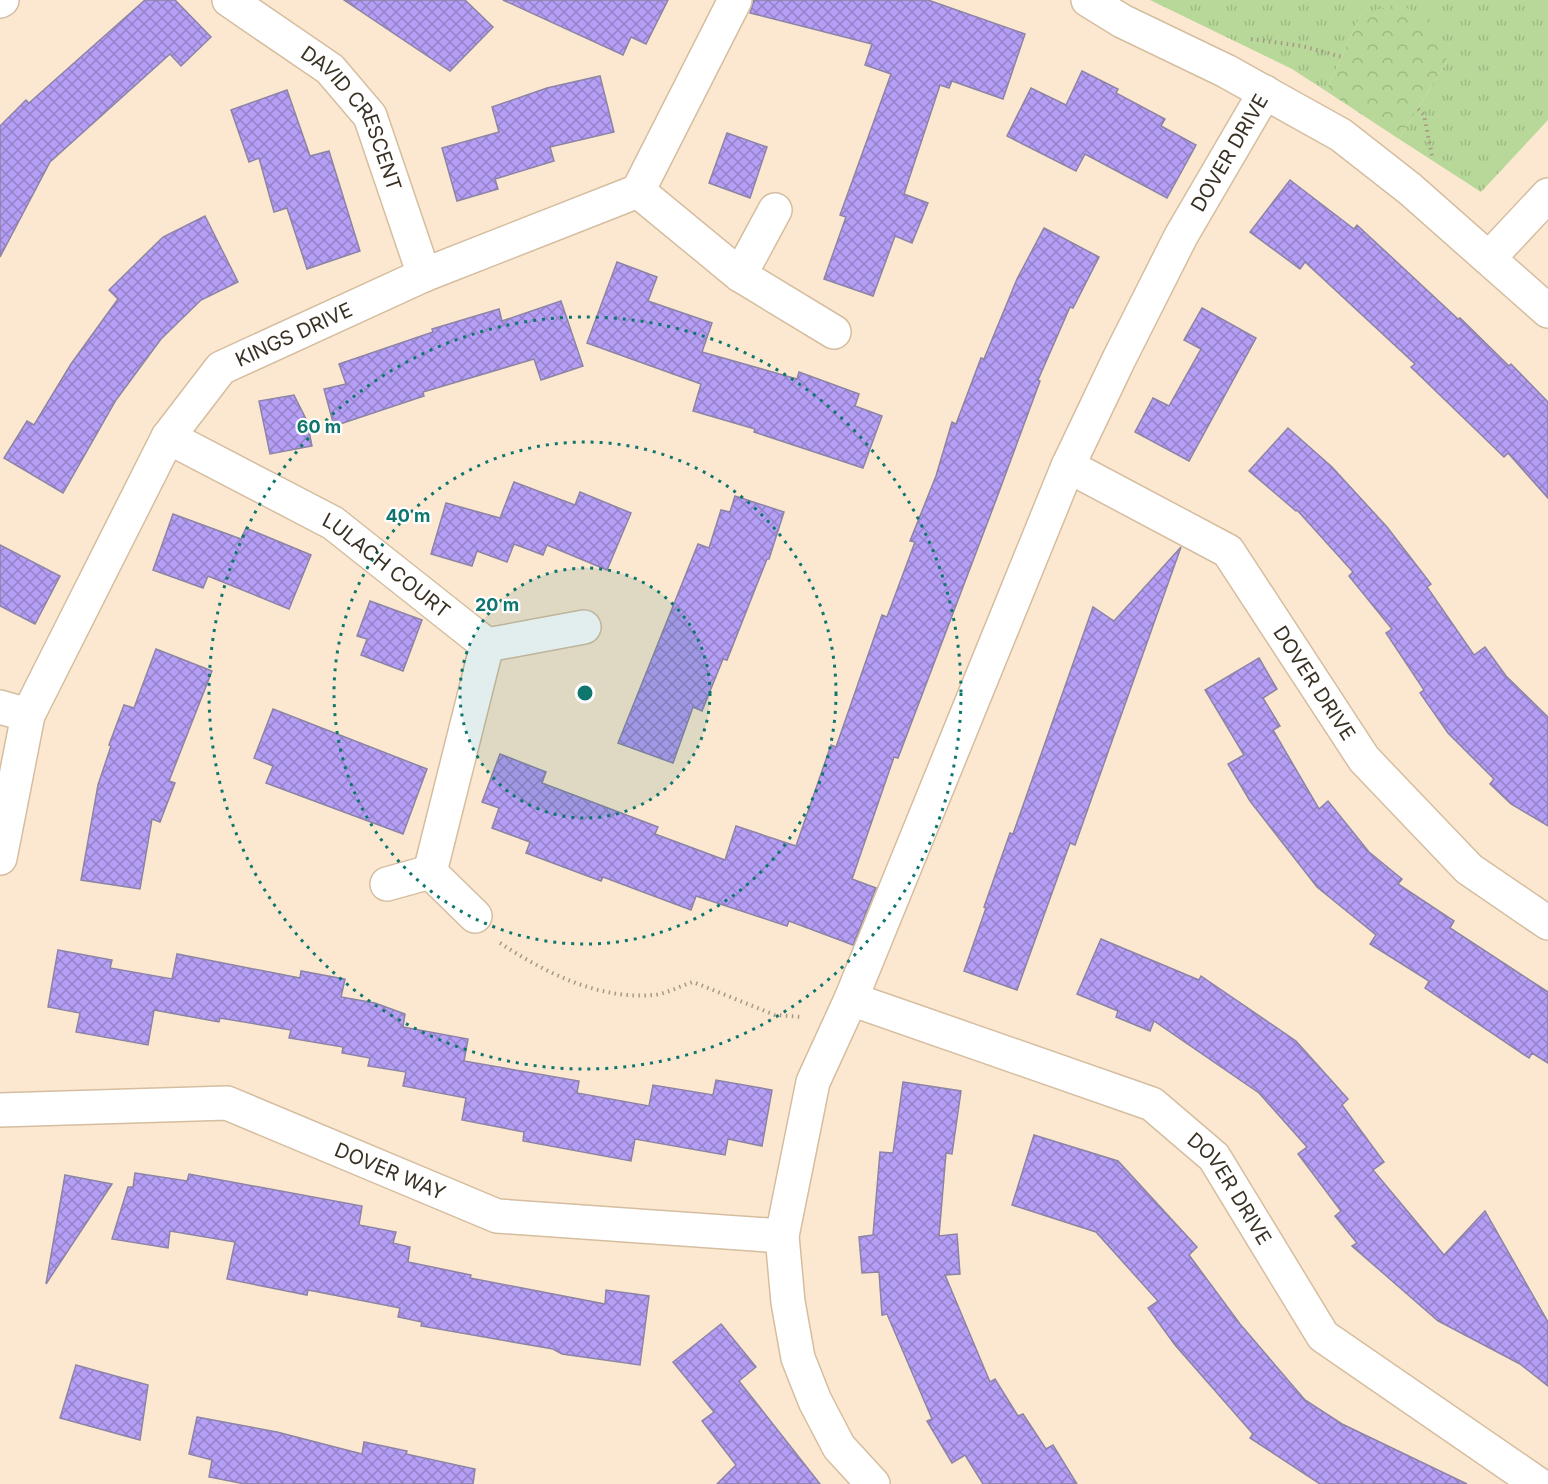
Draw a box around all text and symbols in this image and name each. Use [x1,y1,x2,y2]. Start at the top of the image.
street label: DAVID CRESCENT [296,41,407,194]
street label: DOVER DRIVE [1186,90,1273,216]
street label: KINGS DRIVE [232,298,356,372]
text: 60 m [297,416,341,437]
text: 40 m [386,505,431,526]
street label: LULACH COURT [318,508,455,623]
text: 20 m [475,594,519,615]
street label: DOVER DRIVE [1268,621,1361,745]
centre of rings [575,683,595,703]
street label: DOVER DRIVE [1182,1128,1277,1249]
street label: DOVER WAY [331,1137,450,1205]

